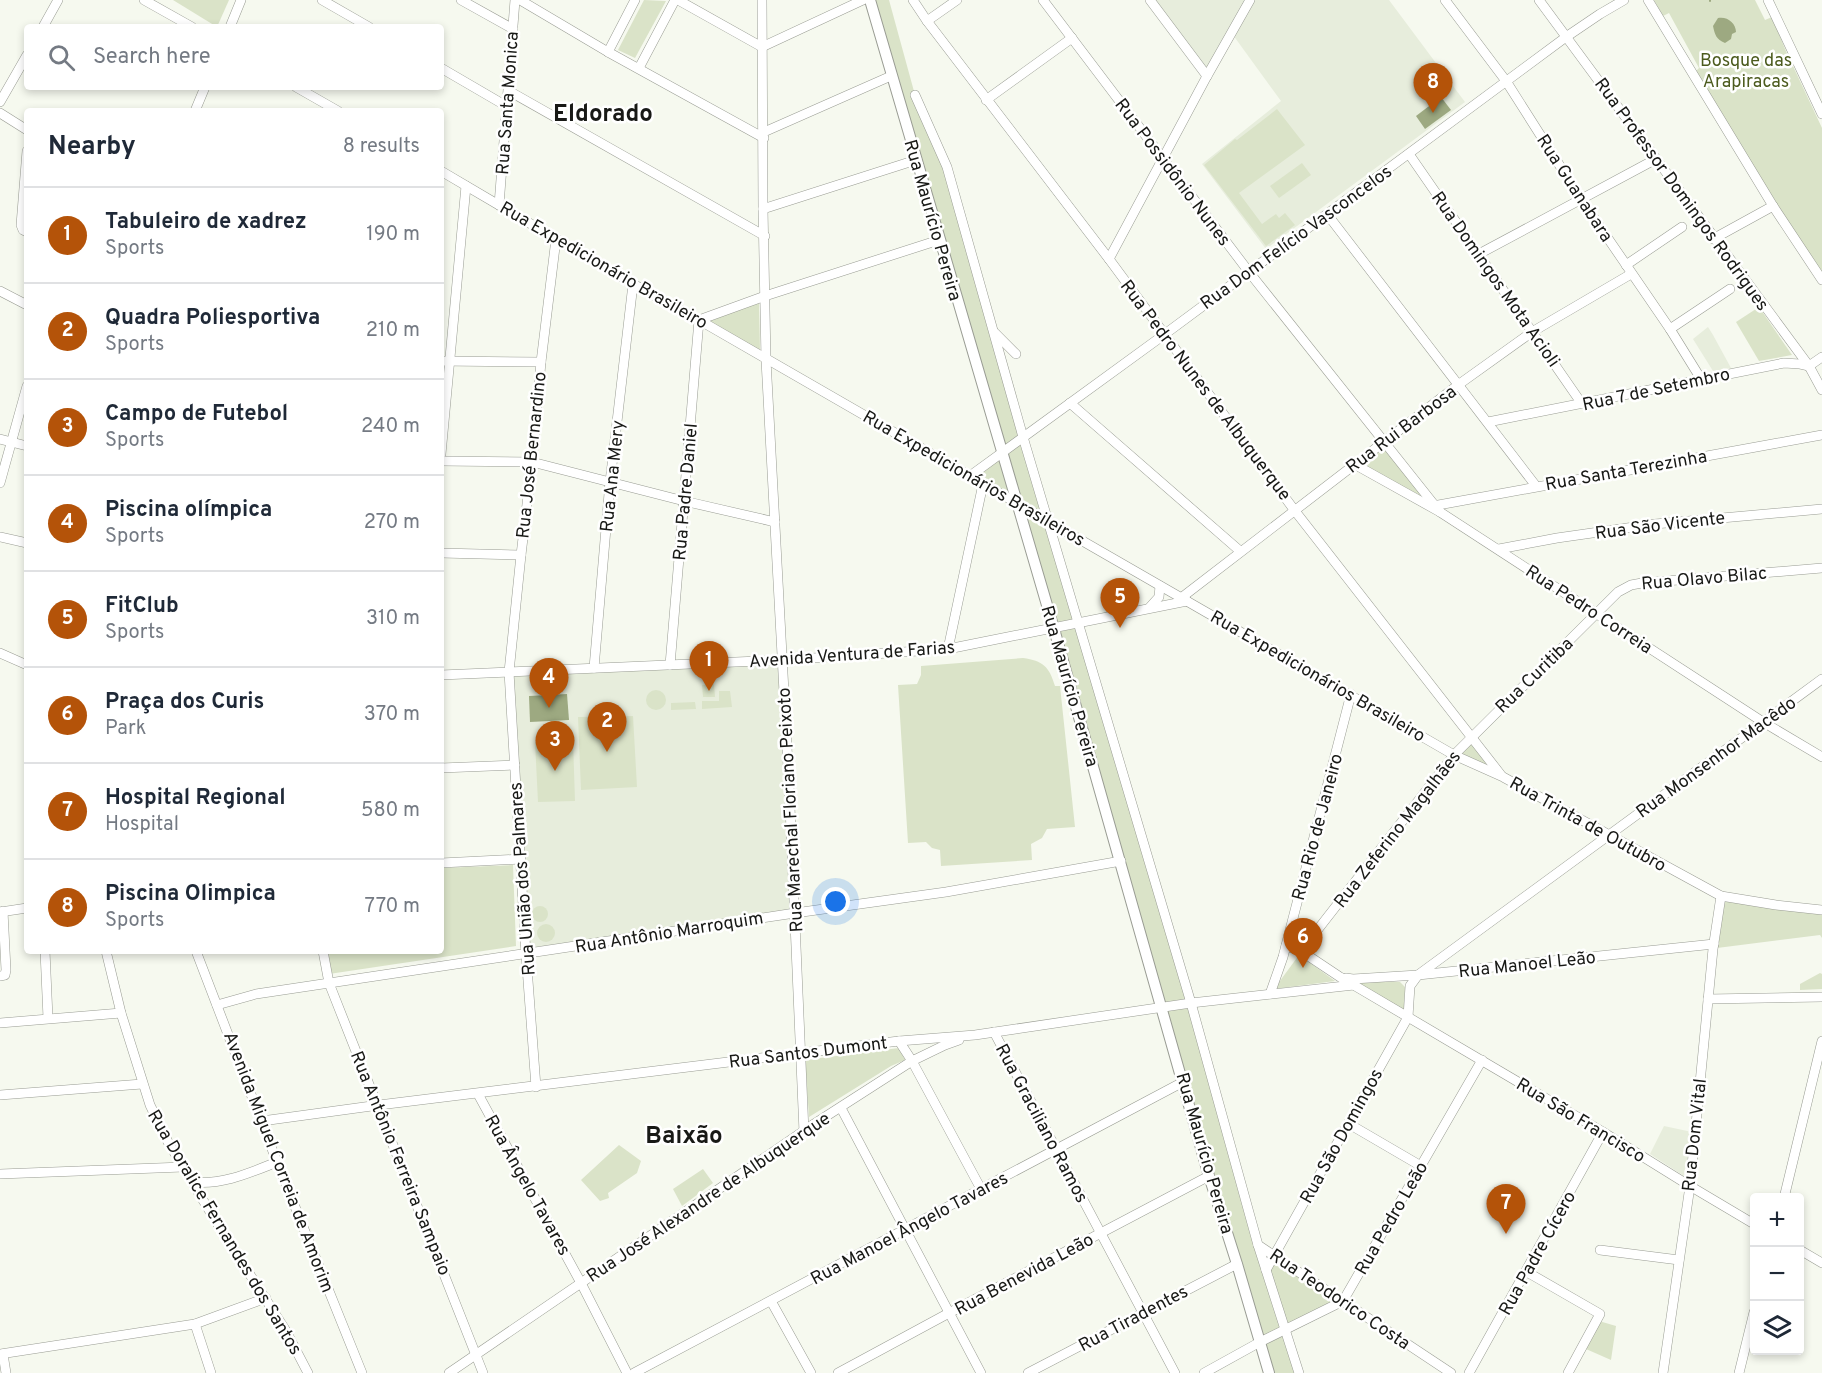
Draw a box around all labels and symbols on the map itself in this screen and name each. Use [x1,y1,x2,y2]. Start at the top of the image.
street label: Rua Santa Monica [492,31,525,176]
park label: Bosque das Arapiracas [1700,50,1792,94]
pin: 8 [1414,63,1452,113]
street label: Rua Professor Domingos Rodrigues [1588,74,1773,316]
street label: Rua Possidônio Nunes [1109,94,1235,251]
district label: Eldorado [553,100,653,130]
street label: Rua Guanabara [1530,131,1617,247]
street label: Rua Maurício Pereira [897,137,966,304]
street label: Rua Dom Felício Vasconcelos [1196,161,1397,316]
street label: Rua Domingos Mota Acioli [1425,187,1564,372]
street label: Rua Expedicionário Brasileiro [495,197,711,335]
street label: Rua Pedro Nunes de Albuquerque [1114,276,1295,506]
street label: Rua 7 de Setembro [1580,364,1732,417]
street label: Rua José Bernardino [512,370,553,540]
street label: Rua Rui Barbosa [1342,381,1462,479]
street label: Rua Expedicionários Brasileiros [858,406,1089,553]
street label: Rua Ana Mery [596,419,631,533]
street label: Rua Padre Daniel [669,423,704,562]
street label: Rua Santa Terezinha [1544,446,1709,497]
street label: Rua São Vicente [1594,507,1727,546]
street label: Rua Pedro Correia [1520,561,1656,660]
street label: Rua Olavo Bilac [1640,563,1768,596]
pin: 5 [1100,578,1140,628]
street label: Rua Maurício Pereira [1034,603,1103,770]
street label: Rua Expedicionários Brasileiro [1206,606,1429,748]
street label: Rua Curitiba [1491,633,1579,719]
street label: Avenida Ventura de Farias [748,637,956,674]
pin: 1 [690,642,728,691]
pin: 4 [530,658,568,708]
street label: Rua Marechal Floriano Peixoto [774,687,809,933]
street label: Rua Monsenhor Macêdo [1632,692,1802,824]
pin: 2 [588,702,626,752]
pin: 3 [536,722,574,771]
street label: Rua Zeferino Magalhães [1330,747,1467,913]
street label: Rua Rio de Janeiro [1288,751,1349,903]
street label: Rua Trinta de Outubro [1505,773,1670,878]
street label: Rua União dos Palmares [505,781,542,976]
your location [821,887,850,916]
street label: Rua Antônio Marroquim [573,907,765,960]
pin: 6 [1284,918,1322,968]
street label: Rua Manoel Leão [1457,947,1597,984]
street label: Avenida Miguel Correia de Amorim [217,1029,338,1296]
street label: Rua Santos Dumont [727,1032,889,1075]
street label: Rua Graciliano Ramos [989,1040,1092,1207]
street label: Rua Antônio Ferreira Sampaio [344,1048,455,1279]
street label: Rua São Domingos [1296,1065,1389,1208]
street label: Rua Maurício Pereira [1169,1070,1238,1237]
street label: Rua São Francisco [1511,1074,1649,1169]
street label: Rua Dom Vital [1678,1077,1713,1193]
street label: Rua Doralice Fernandes dos Santos [141,1106,306,1360]
street label: Rua José Alexandre de Albuquerque [582,1108,835,1289]
street label: Rua Ângelo Tavares [478,1110,577,1260]
district label: Baixão [645,1122,723,1152]
street label: Rua Pedro Leão [1351,1158,1434,1280]
street label: Rua Manoel Ângelo Tavares [806,1166,1012,1291]
pin: 7 [1486,1184,1526,1234]
street label: Rua Padre Cícero [1495,1187,1582,1320]
street label: Rua Benevida Leão [951,1229,1098,1322]
street label: Rua Teodorico Costa [1264,1245,1414,1356]
street label: Rua Tiradentes [1075,1281,1192,1358]

